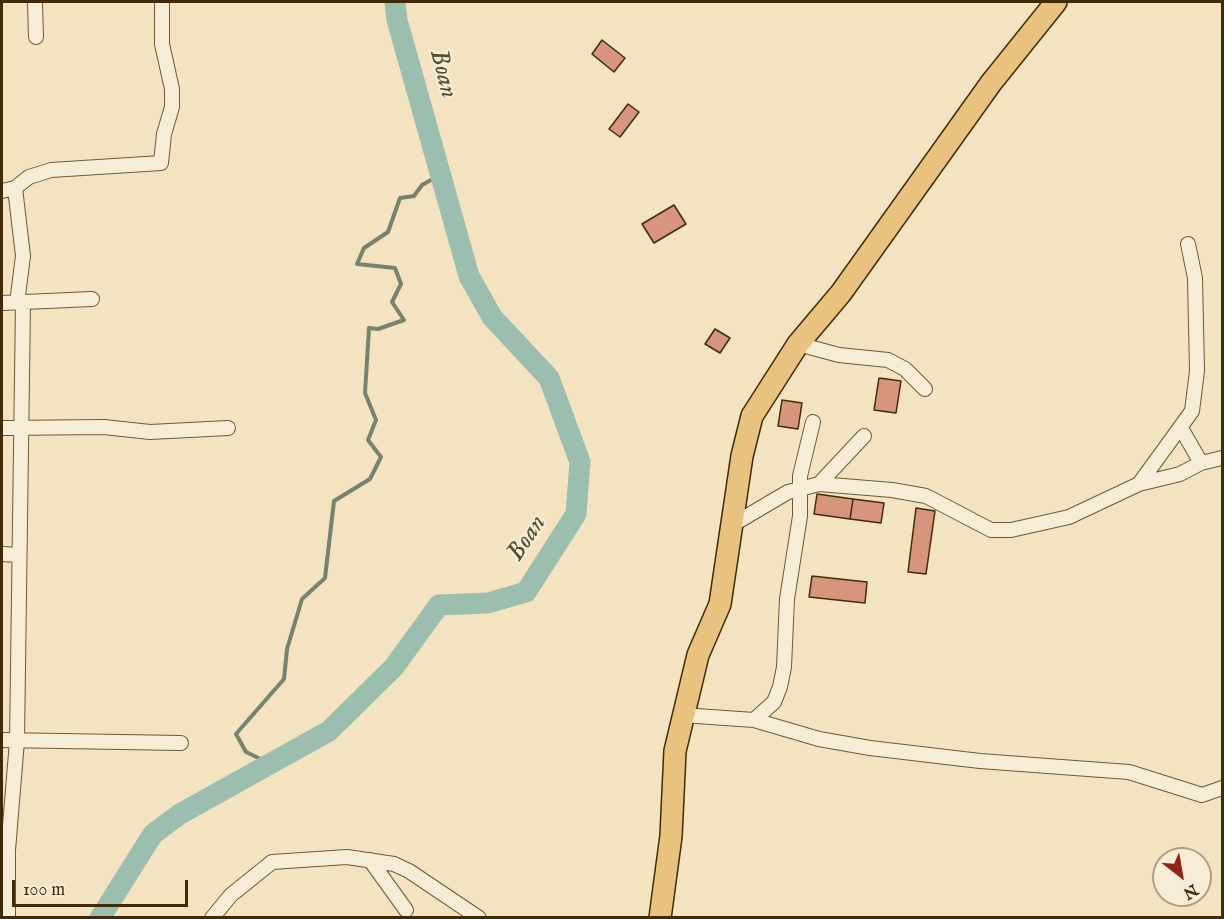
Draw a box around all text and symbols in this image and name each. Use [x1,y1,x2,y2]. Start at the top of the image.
water label: Boan [421,46,463,102]
water label: Boan [501,510,555,568]
north arrow [1152,847,1212,907]
scale bar [15,868,190,906]
text: 100 m [23,879,65,902]
text: N [1179,879,1201,903]

